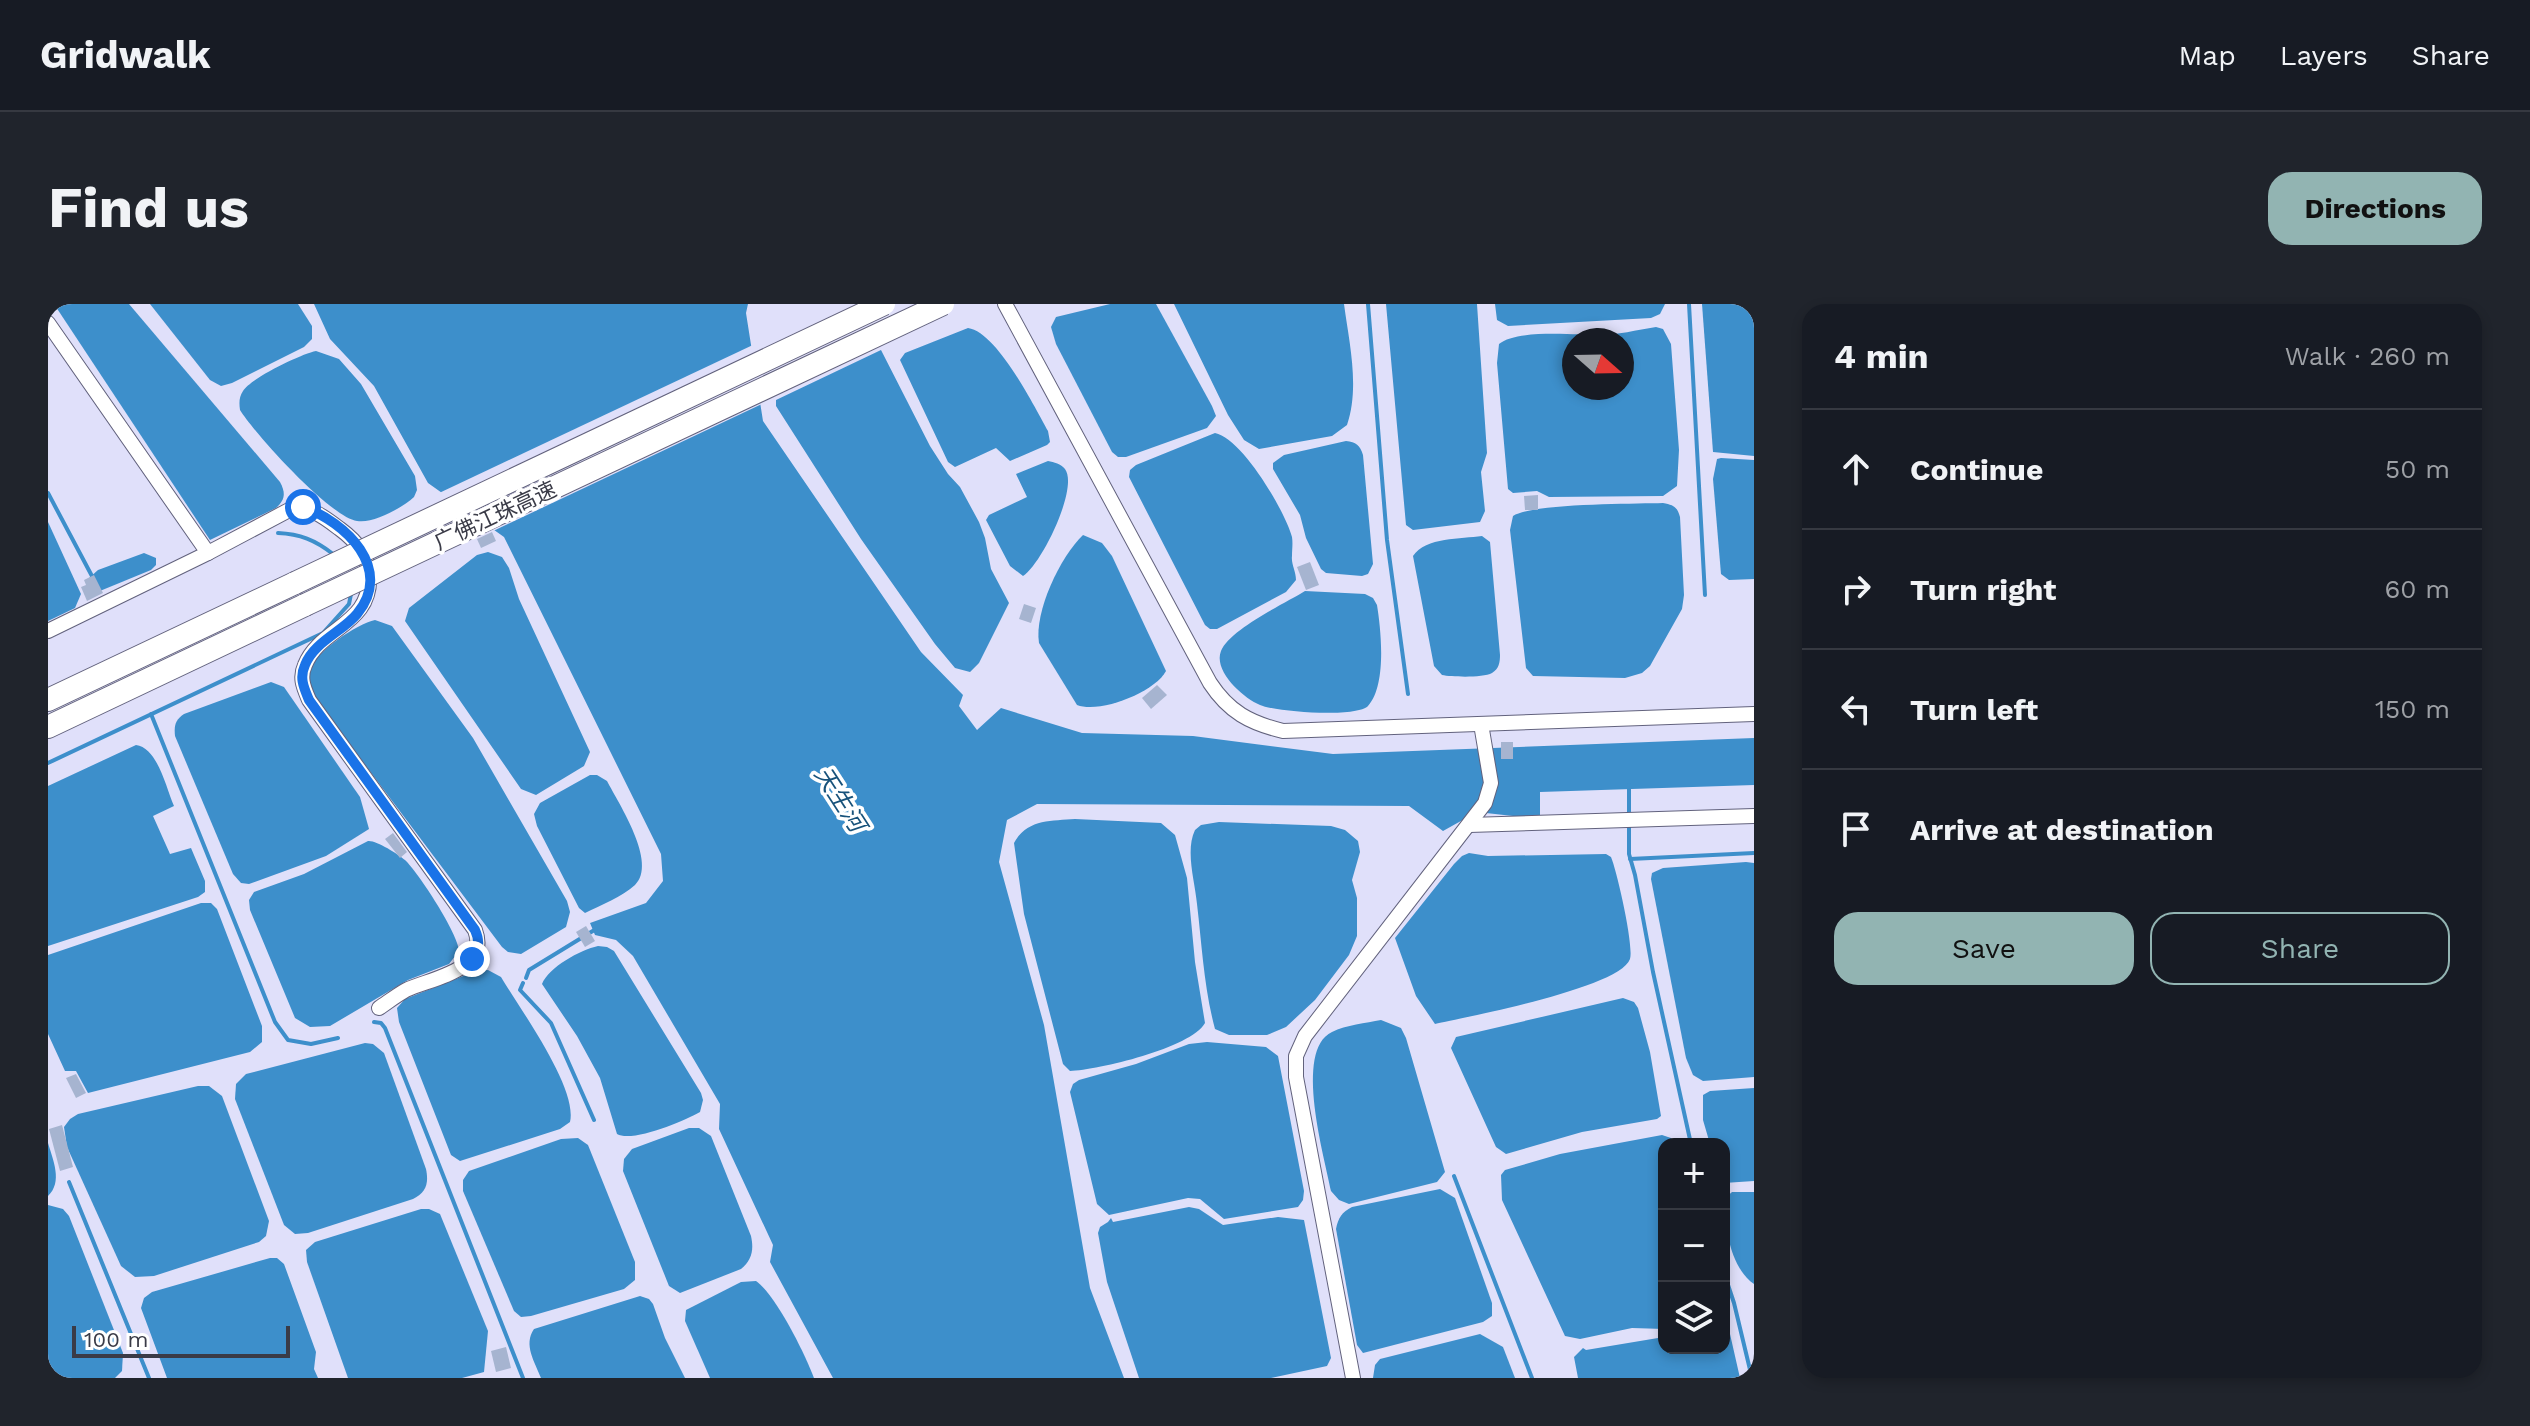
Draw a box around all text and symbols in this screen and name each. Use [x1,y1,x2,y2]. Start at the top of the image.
text: Gridwalk [40,33,211,77]
text: Map [2179,39,2236,72]
text: Layers [2280,39,2368,72]
text: Share [2412,39,2490,72]
button: Directions [2268,172,2482,245]
text: Find us [48,175,249,241]
north arrow [1562,328,1634,400]
text: 4 min [1834,336,1929,376]
text: Walk · 260 m [2285,341,2450,371]
icon: ahead [1834,447,1878,491]
text: Continue [1910,452,2043,487]
text: 50 m [2385,454,2450,484]
street label: 广佛江珠高速 [430,476,560,555]
route start [285,489,321,525]
icon: right [1834,567,1878,611]
text: Turn right [1910,572,2056,607]
text: 60 m [2384,574,2450,604]
icon: left [1834,687,1878,731]
text: Turn left [1910,692,2038,727]
text: 150 m [2375,694,2450,724]
water label: 天生河 [809,761,874,840]
icon: arrive [1834,807,1878,851]
text: Arrive at destination [1910,812,2214,847]
button: Save [1834,912,2134,985]
button: Share [2150,912,2450,985]
route end [454,941,490,977]
map controls [1658,1138,1730,1354]
button: + [1658,1138,1730,1210]
button: − [1658,1210,1730,1282]
button: layers [1658,1282,1730,1354]
scale bar [72,1322,290,1358]
text: 100 m [84,1327,148,1352]

